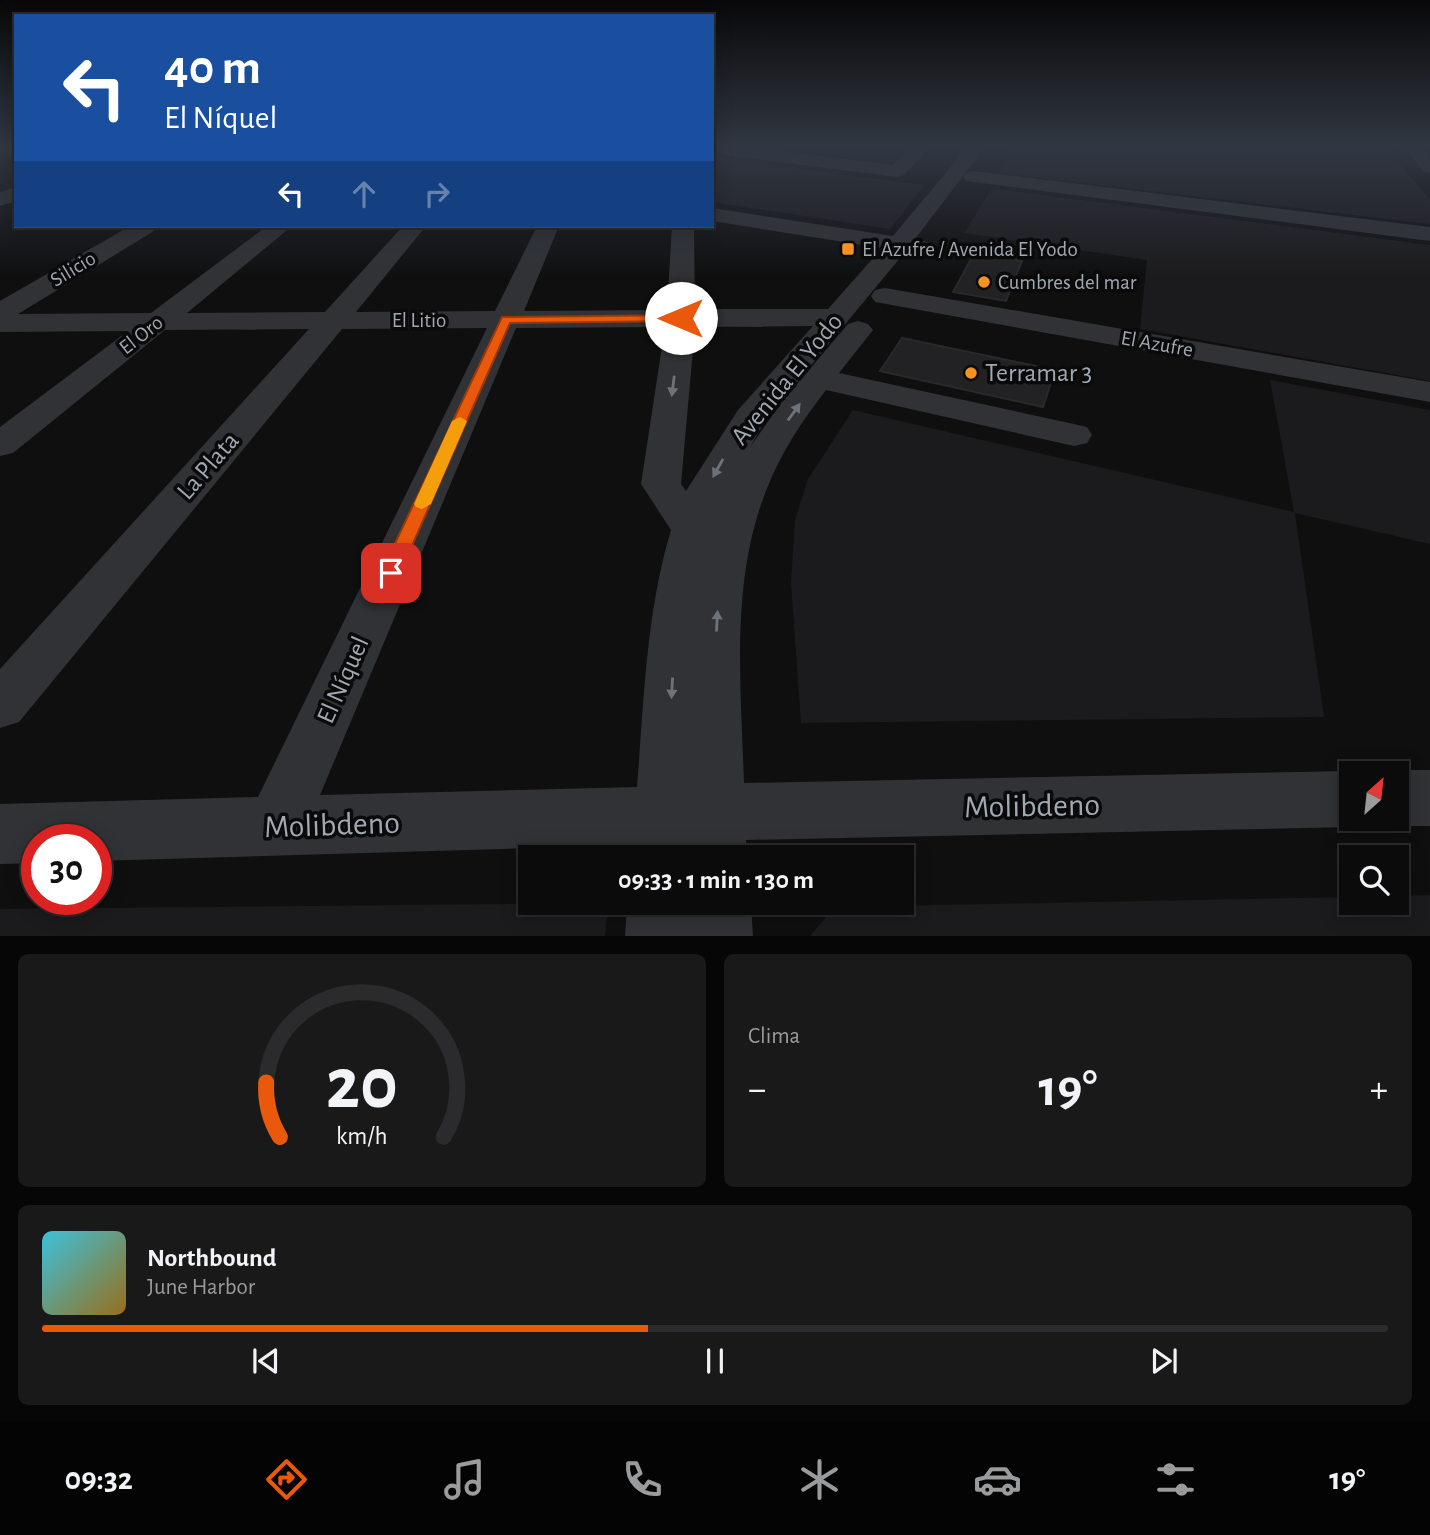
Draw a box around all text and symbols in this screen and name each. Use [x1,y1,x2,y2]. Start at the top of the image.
icon: left [49,42,140,133]
text: 40 m [164,44,261,93]
text: El Níquel [164,102,277,134]
icon: left [272,175,310,213]
icon: ahead [345,175,383,213]
icon: right [418,175,456,213]
place label: El Azufre / Avenida El Yodo [862,239,1078,260]
marker: El Azufre / Avenida El Yodo [840,241,856,257]
street label: Silicio [47,247,99,291]
place label: Cumbres del mar [998,272,1137,293]
marker: Cumbres del mar [976,274,992,290]
position arrow [644,281,718,355]
street label: Avenida El Yodo [726,308,848,450]
street label: El Litio [392,310,446,331]
street label: El Oro [115,312,167,358]
street label: El Azufre [1119,327,1195,361]
place label: Terramar 3 [985,360,1092,386]
marker: Terramar 3 [963,365,979,381]
one-way arrow [667,376,678,398]
one-way arrow [787,403,802,421]
street label: La Plata [172,428,244,504]
one-way arrow [712,458,724,478]
pin [361,543,421,603]
icon: arrive [372,554,410,592]
one-way arrow [711,610,722,632]
street label: El Níquel [312,633,374,727]
one-way arrow [666,678,677,700]
north arrow [1339,761,1409,831]
map controls [1339,761,1409,915]
street label: Molibdeno [964,789,1100,823]
street label: Molibdeno [263,807,401,843]
speed limit sign: 30 [21,824,112,915]
button: search [1339,845,1409,915]
text: 09:33 · 1 min · 130 m [618,867,814,893]
text: Clima [748,1025,800,1048]
text: 20 [326,1049,398,1122]
text: 19° [1038,1063,1098,1115]
text: − [748,1071,766,1109]
text: + [1370,1071,1388,1109]
text: km/h [336,1123,388,1148]
text: Northbound [147,1245,276,1271]
text: June Harbor [147,1276,255,1299]
icon: previous [247,1342,285,1380]
icon: pause [696,1342,734,1380]
icon: next [1145,1342,1183,1380]
icon: directions [262,1455,311,1504]
icon: music [440,1455,489,1504]
icon: phone [618,1455,667,1504]
icon: climate [795,1455,844,1504]
icon: car [973,1455,1022,1504]
icon: filters [1151,1455,1200,1504]
text: 09:32 [64,1463,133,1495]
text: 19° [1329,1463,1365,1495]

